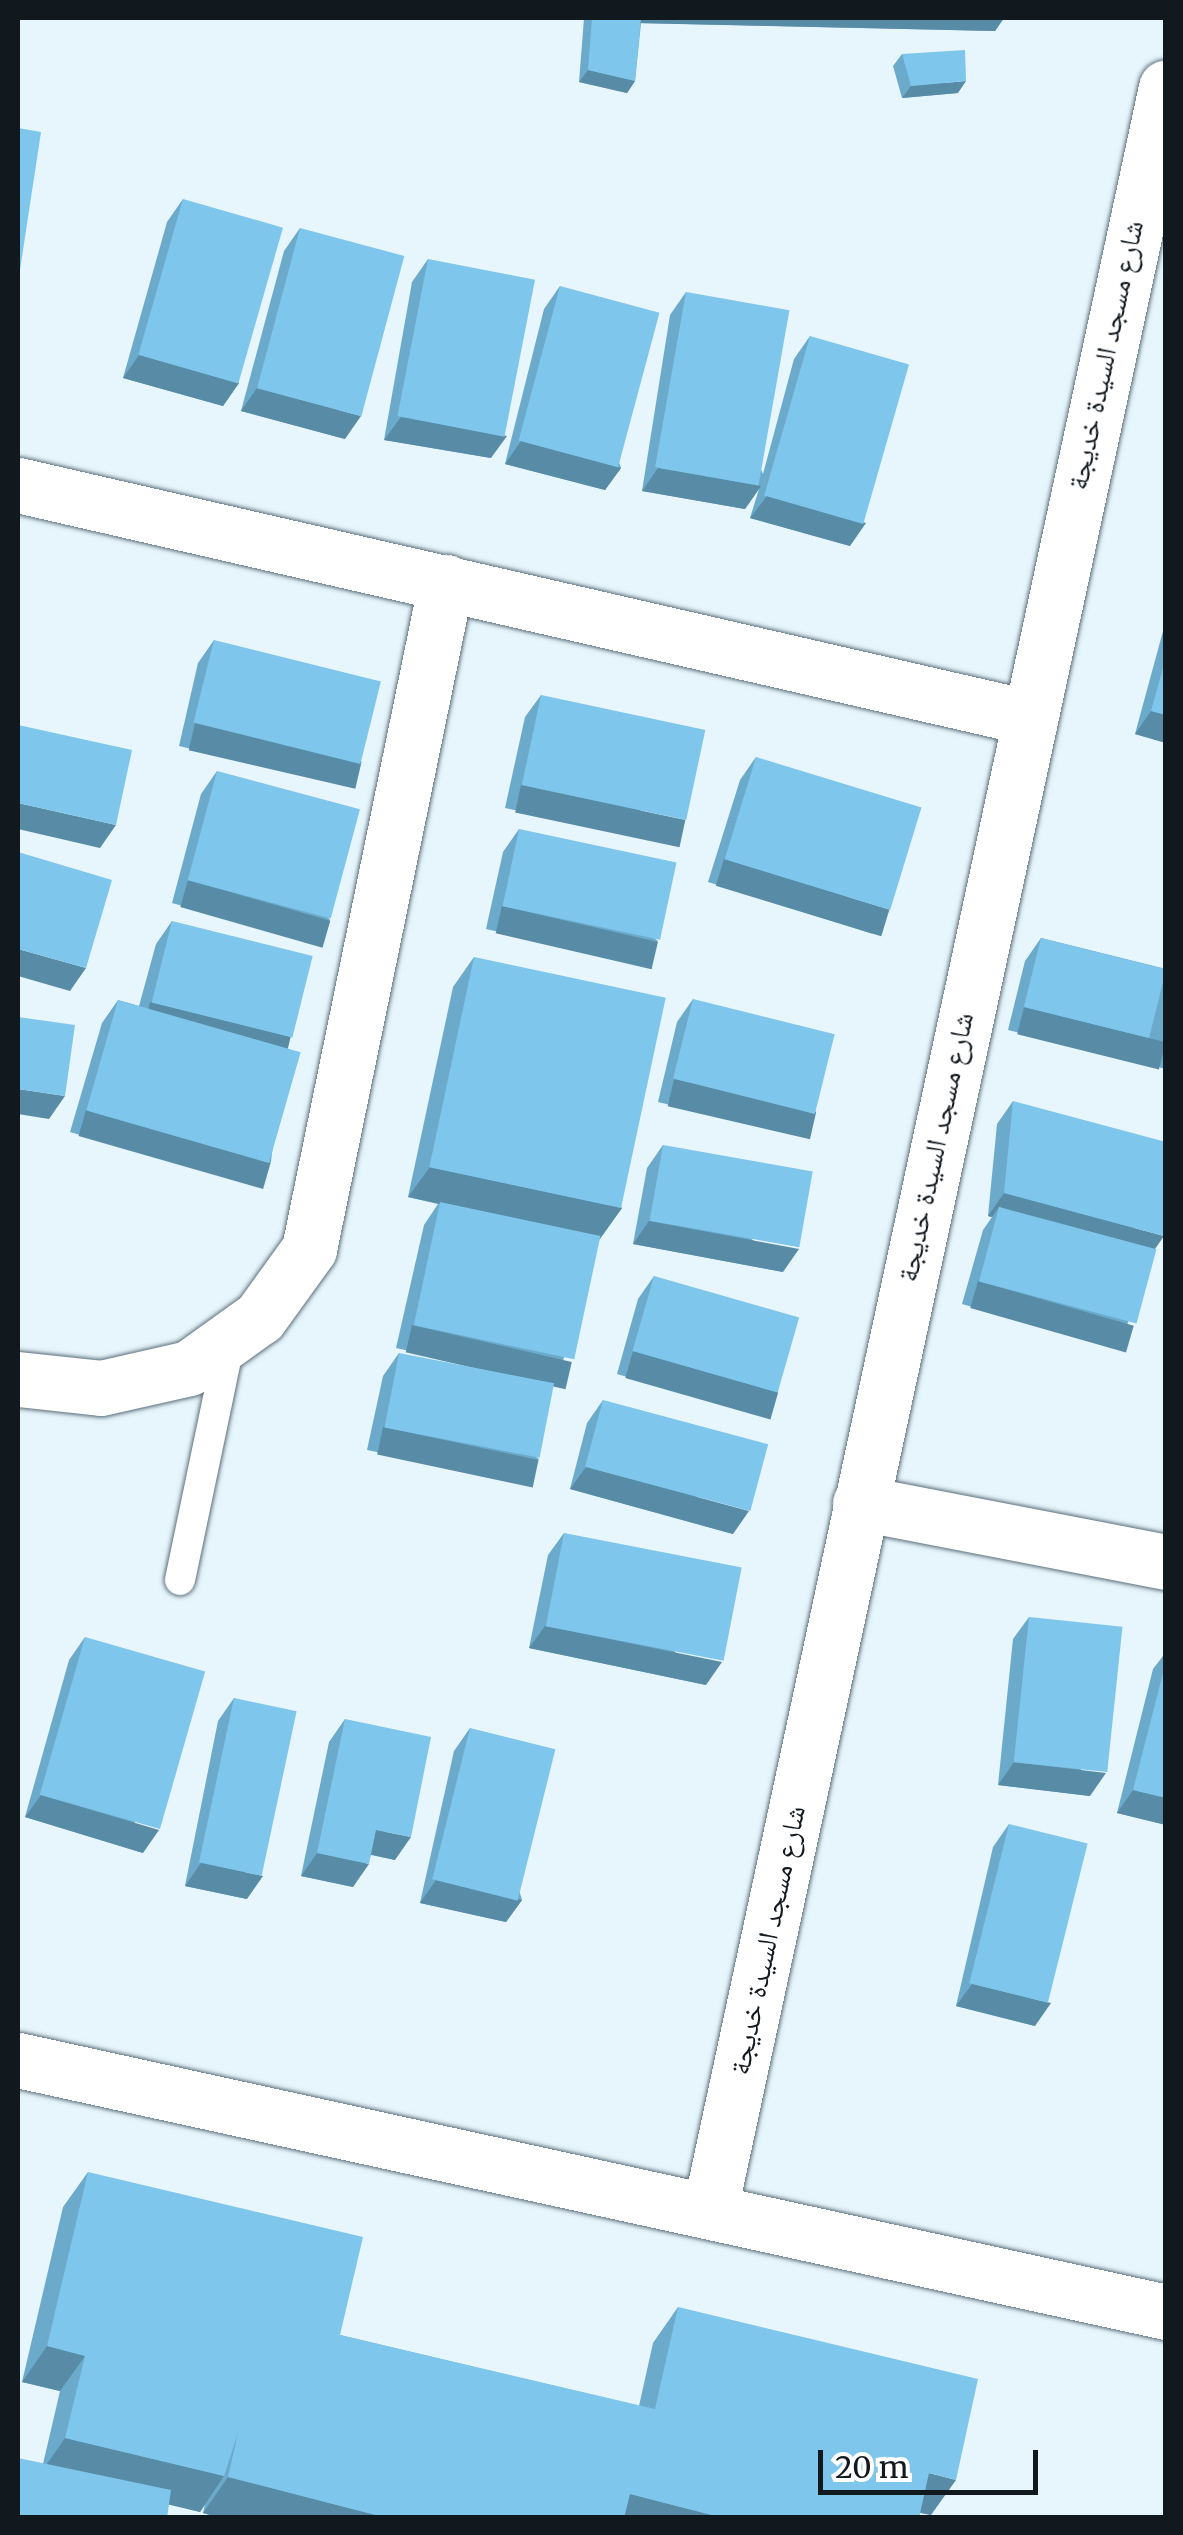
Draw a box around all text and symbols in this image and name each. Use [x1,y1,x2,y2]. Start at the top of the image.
street label: شارع مسجد السيدة خديجة [1060,217,1150,493]
street label: شارع مسجد السيدة خديجة [890,1009,980,1285]
street label: شارع مسجد السيدة خديجة [722,1802,812,2078]
scale bar [823,2430,1043,2492]
text: 20 m [835,2448,908,2486]

